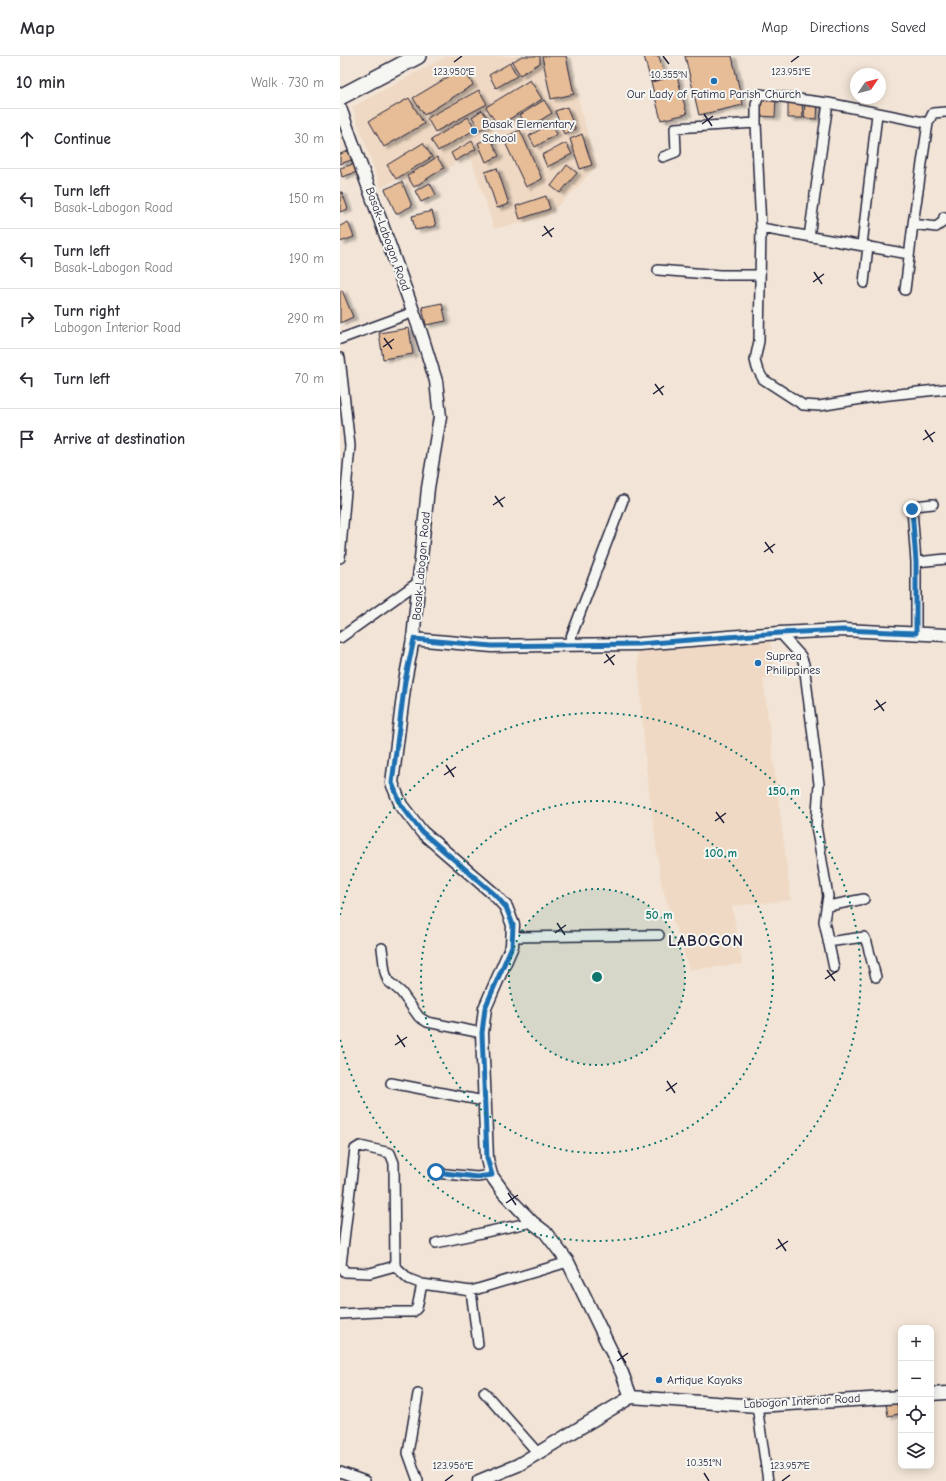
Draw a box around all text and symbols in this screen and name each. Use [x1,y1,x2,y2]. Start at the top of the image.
text: Map [20,17,55,39]
text: Map [761,19,788,36]
text: Directions [810,19,869,36]
text: Saved [891,19,926,36]
text: 123.950°E [433,66,475,78]
text: 123.951°E [772,66,810,78]
north arrow [850,68,886,104]
text: 10.355°N [651,69,687,81]
text: 10 min [16,73,65,92]
text: Walk · 730 m [251,75,324,90]
marker: Our Lady of Fatima Parish Church [709,76,719,86]
place label: Our Lady of Fatima Parish Church [627,87,801,101]
place label: Basak Elementary School [482,117,575,145]
marker: Basak Elementary School [469,126,479,136]
icon: ahead [16,128,38,150]
text: Continue [54,130,111,148]
text: 30 m [294,131,324,146]
text: Turn left [54,182,110,200]
street label: Basak-Labogon Road [363,185,413,293]
icon: left [16,188,38,210]
text: 150 m [289,191,324,206]
text: Basak-Labogon Road [54,200,173,215]
text: Turn left [54,242,110,260]
icon: left [16,248,38,270]
text: 190 m [289,251,324,266]
text: Basak-Labogon Road [54,260,173,275]
text: Turn right [54,302,120,320]
icon: right [16,308,38,330]
text: 290 m [287,311,324,326]
text: Labogon Interior Road [54,320,181,335]
icon: left [16,368,38,390]
text: Turn left [54,370,110,388]
text: 70 m [295,371,324,386]
icon: arrive [16,428,38,450]
text: Arrive at destination [54,430,185,448]
route end [903,500,921,518]
street label: Basak-Labogon Road [409,511,433,621]
place label: Suprea Philippines [766,649,820,677]
marker: Suprea Philippines [753,658,763,668]
text: 150 m [768,784,800,798]
text: 100 m [705,846,737,860]
text: 50 m [645,908,673,922]
district label: LABOGON [668,932,744,950]
centre of rings [590,970,604,984]
route start [427,1163,445,1181]
map controls [898,1325,934,1469]
button: + [898,1325,934,1361]
button: − [898,1361,934,1397]
place label: Artique Kayaks [667,1373,742,1387]
marker: Artique Kayaks [654,1375,664,1385]
street label: Labogon Interior Road [743,1391,861,1411]
button: locate [898,1397,934,1433]
button: layers [898,1433,934,1469]
text: 10.351°N [686,1457,722,1469]
text: 123.956°E [433,1460,473,1472]
text: 123.957°E [770,1460,810,1472]

